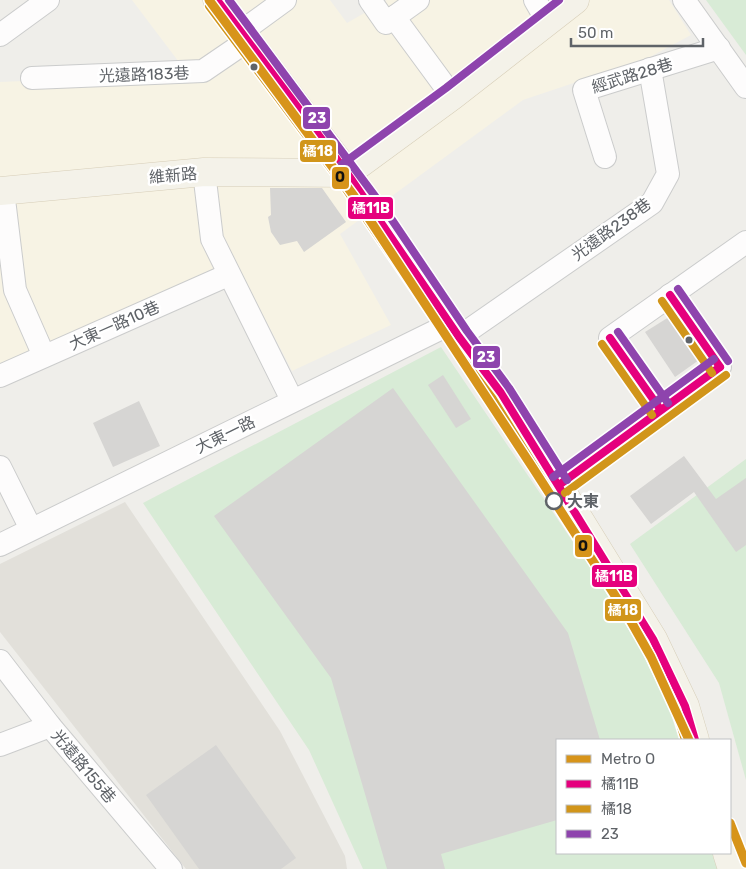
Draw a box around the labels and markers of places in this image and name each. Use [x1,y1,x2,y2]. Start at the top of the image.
unlabelled marker [249,62,259,72]
unlabelled marker [684,335,694,345]
marker: 大東 [545,492,563,510]
place label: 大東 [567,492,599,511]

